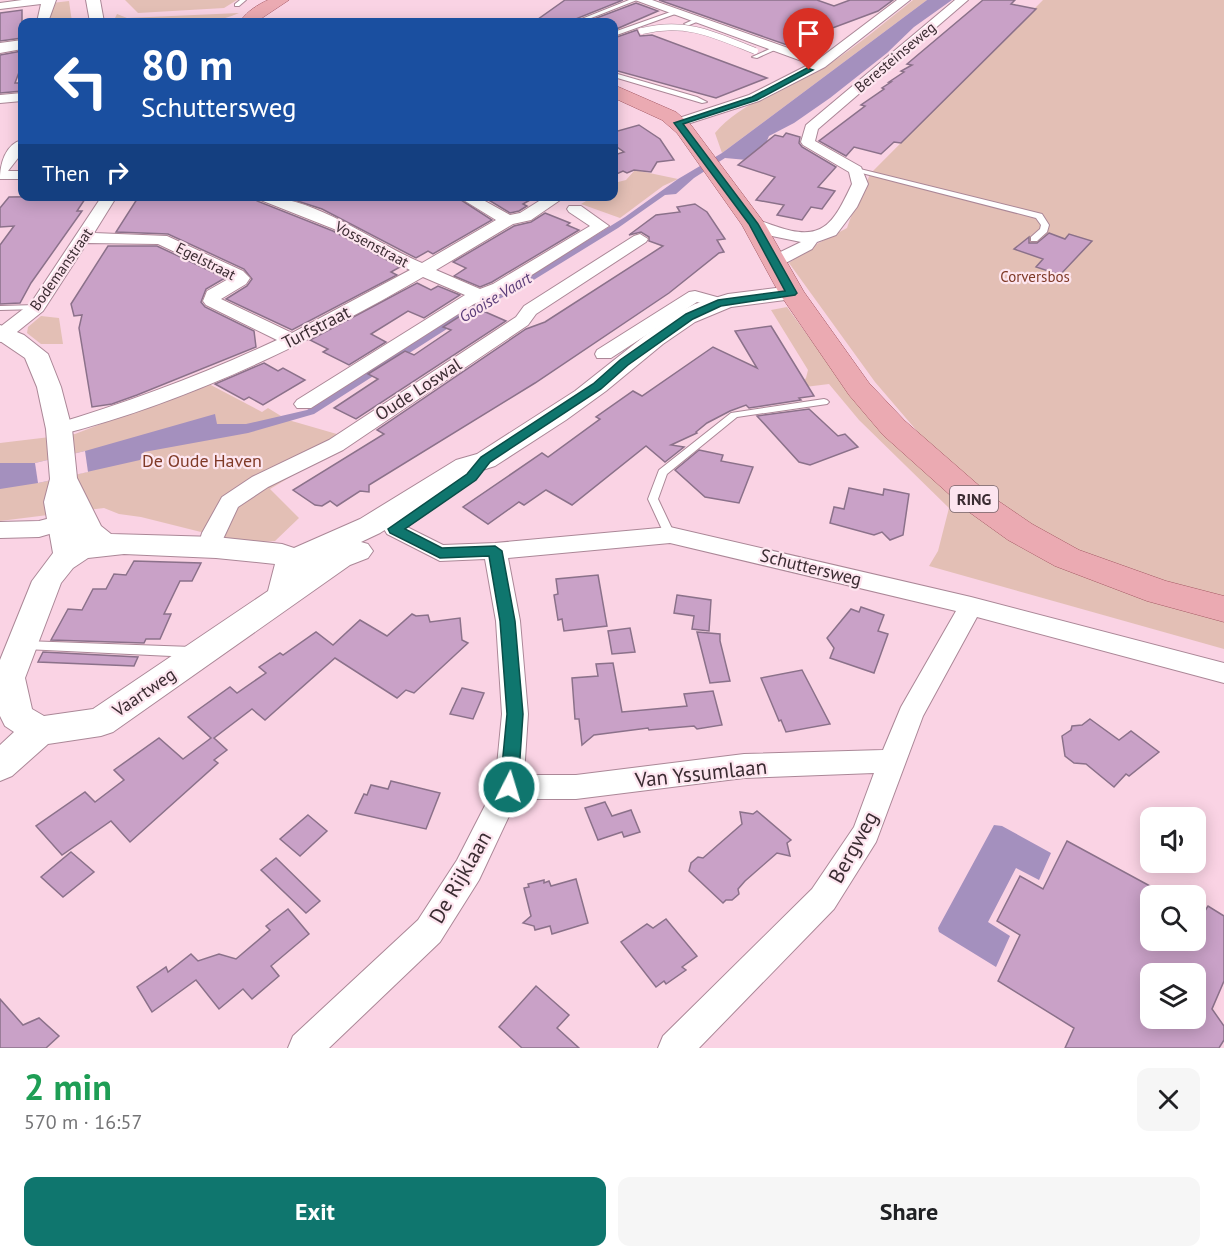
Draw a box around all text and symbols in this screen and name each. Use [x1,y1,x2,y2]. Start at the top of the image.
pin [783,8,834,70]
icon: arrive [792,17,825,50]
street label: Beresteinseweg [850,17,940,97]
text: 80 m [141,37,233,92]
icon: left [42,42,120,120]
text: Schuttersweg [141,90,297,124]
icon: right [101,156,134,189]
text: Then [42,159,89,187]
street label: Vossenstraat [331,216,412,271]
street label: Bodemanstraat [25,224,97,314]
street label: Egelstraat [173,238,239,284]
water label: Gooise Vaart [455,267,536,326]
park label: Corversbos [1000,267,1070,286]
street label: Turfstraat [278,300,354,354]
street label: Oude Loswal [370,352,466,425]
park label: De Oude Haven [142,449,262,472]
road number: RING [950,486,998,512]
street label: Schuttersweg [758,543,864,591]
street label: Vaartweg [107,662,180,722]
street label: Van Yssumlaan [633,753,768,793]
position arrow [477,755,541,819]
street label: Bergweg [822,806,884,888]
map controls [1140,807,1206,1029]
button: sound [1140,807,1206,873]
street label: De Rijklaan [423,826,497,928]
button: search [1140,885,1206,951]
button: layers [1140,963,1206,1029]
text: 2 min [24,1063,112,1110]
button: close [1137,1068,1200,1131]
text: 570 m · 16:57 [24,1109,142,1135]
button: Exit [24,1177,606,1246]
button: Share [618,1177,1200,1246]

